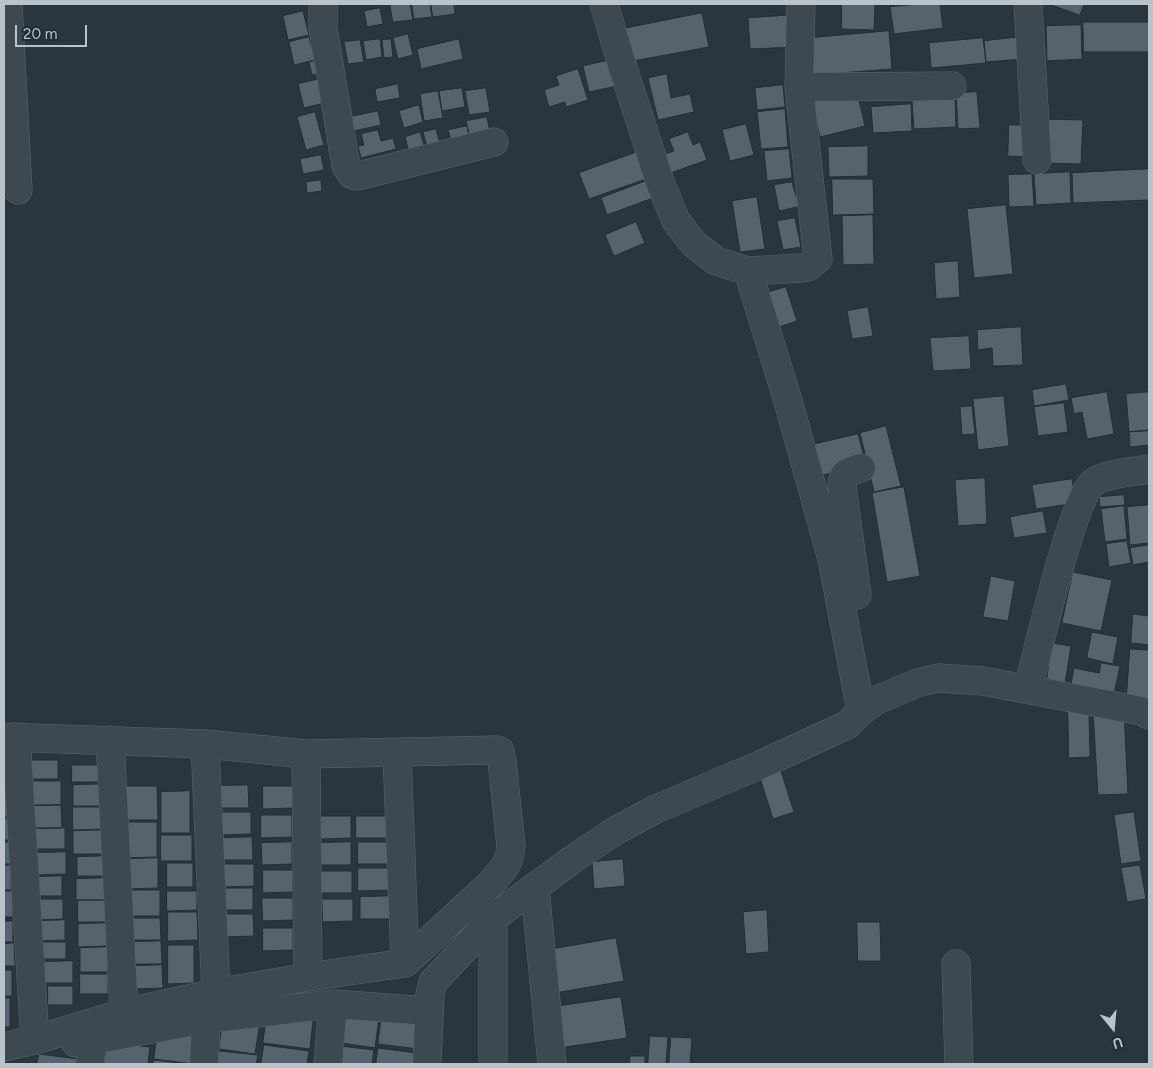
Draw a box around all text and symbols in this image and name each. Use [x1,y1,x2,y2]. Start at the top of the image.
scale bar [18,15,90,47]
text: 20 m [23,25,57,43]
north arrow [1088,1003,1138,1053]
text: U [1110,1033,1125,1052]

